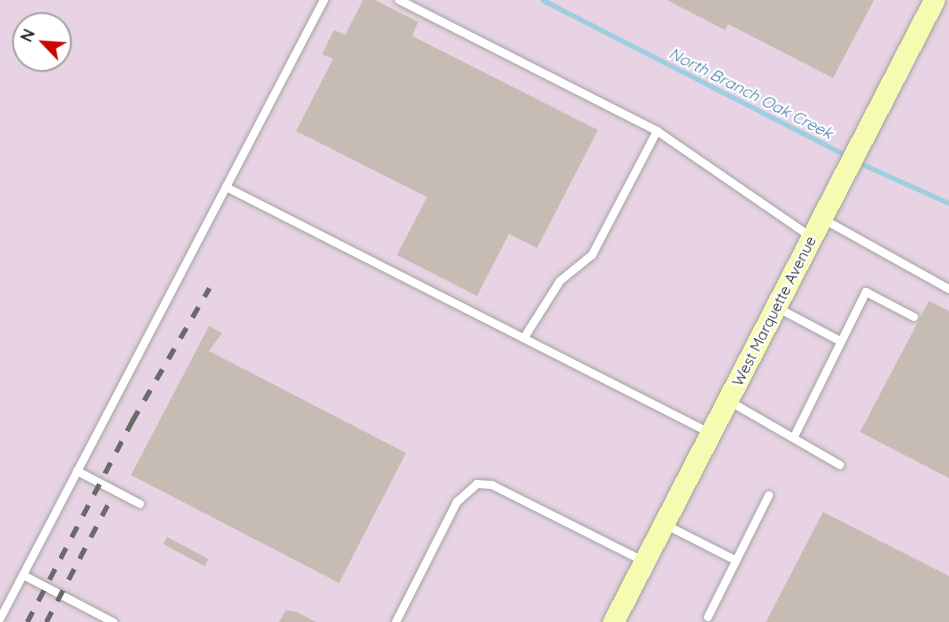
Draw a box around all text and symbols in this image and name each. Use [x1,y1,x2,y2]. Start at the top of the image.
north arrow [12,12,72,72]
text: N [16,26,39,45]
water label: North Branch Oak Creek [666,43,836,143]
street label: West Marquette Avenue [728,233,820,389]

